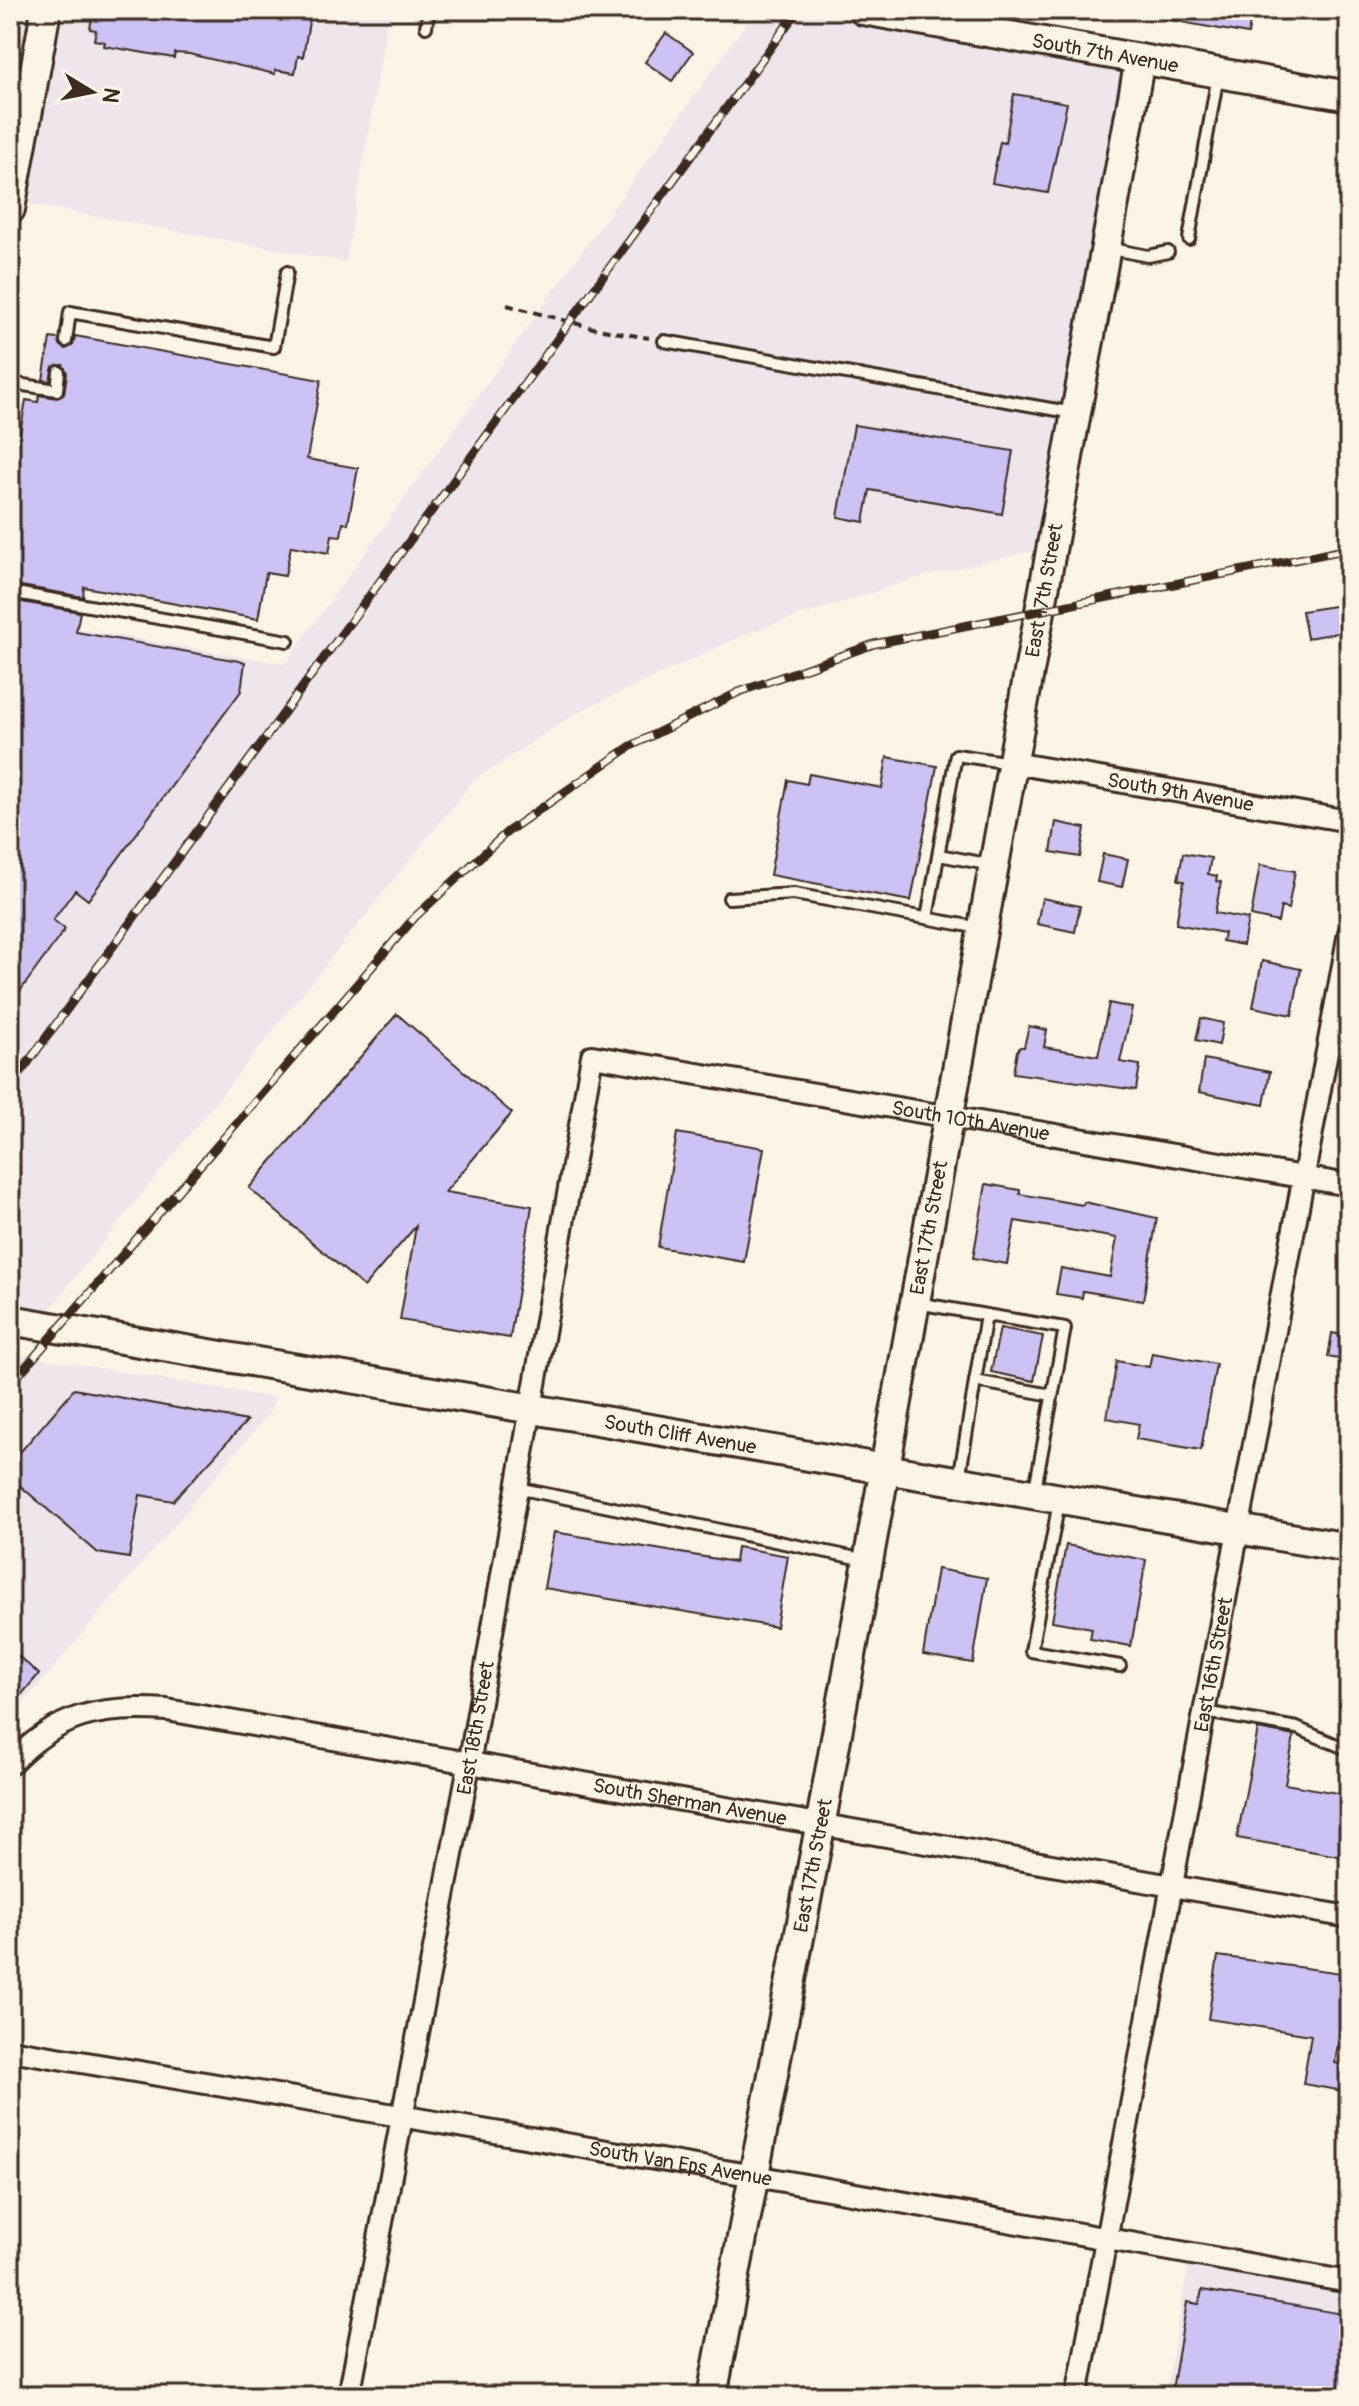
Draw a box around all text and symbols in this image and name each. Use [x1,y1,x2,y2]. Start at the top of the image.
street label: South 7th Avenue [1030,28,1180,78]
north arrow [52,52,132,132]
text: N [96,86,126,105]
street label: East 17th Street [1019,520,1068,659]
street label: South 9th Avenue [1106,767,1256,817]
street label: South 10th Avenue [890,1095,1051,1146]
street label: East 17th Street [904,1158,953,1297]
street label: South Cliff Avenue [602,1409,758,1459]
street label: East 16th Street [1188,1594,1238,1734]
street label: East 18th Street [451,1658,499,1797]
street label: South Sherman Avenue [591,1772,789,1831]
street label: East 17th Street [788,1796,838,1934]
street label: South Van Eps Avenue [587,2136,774,2191]

